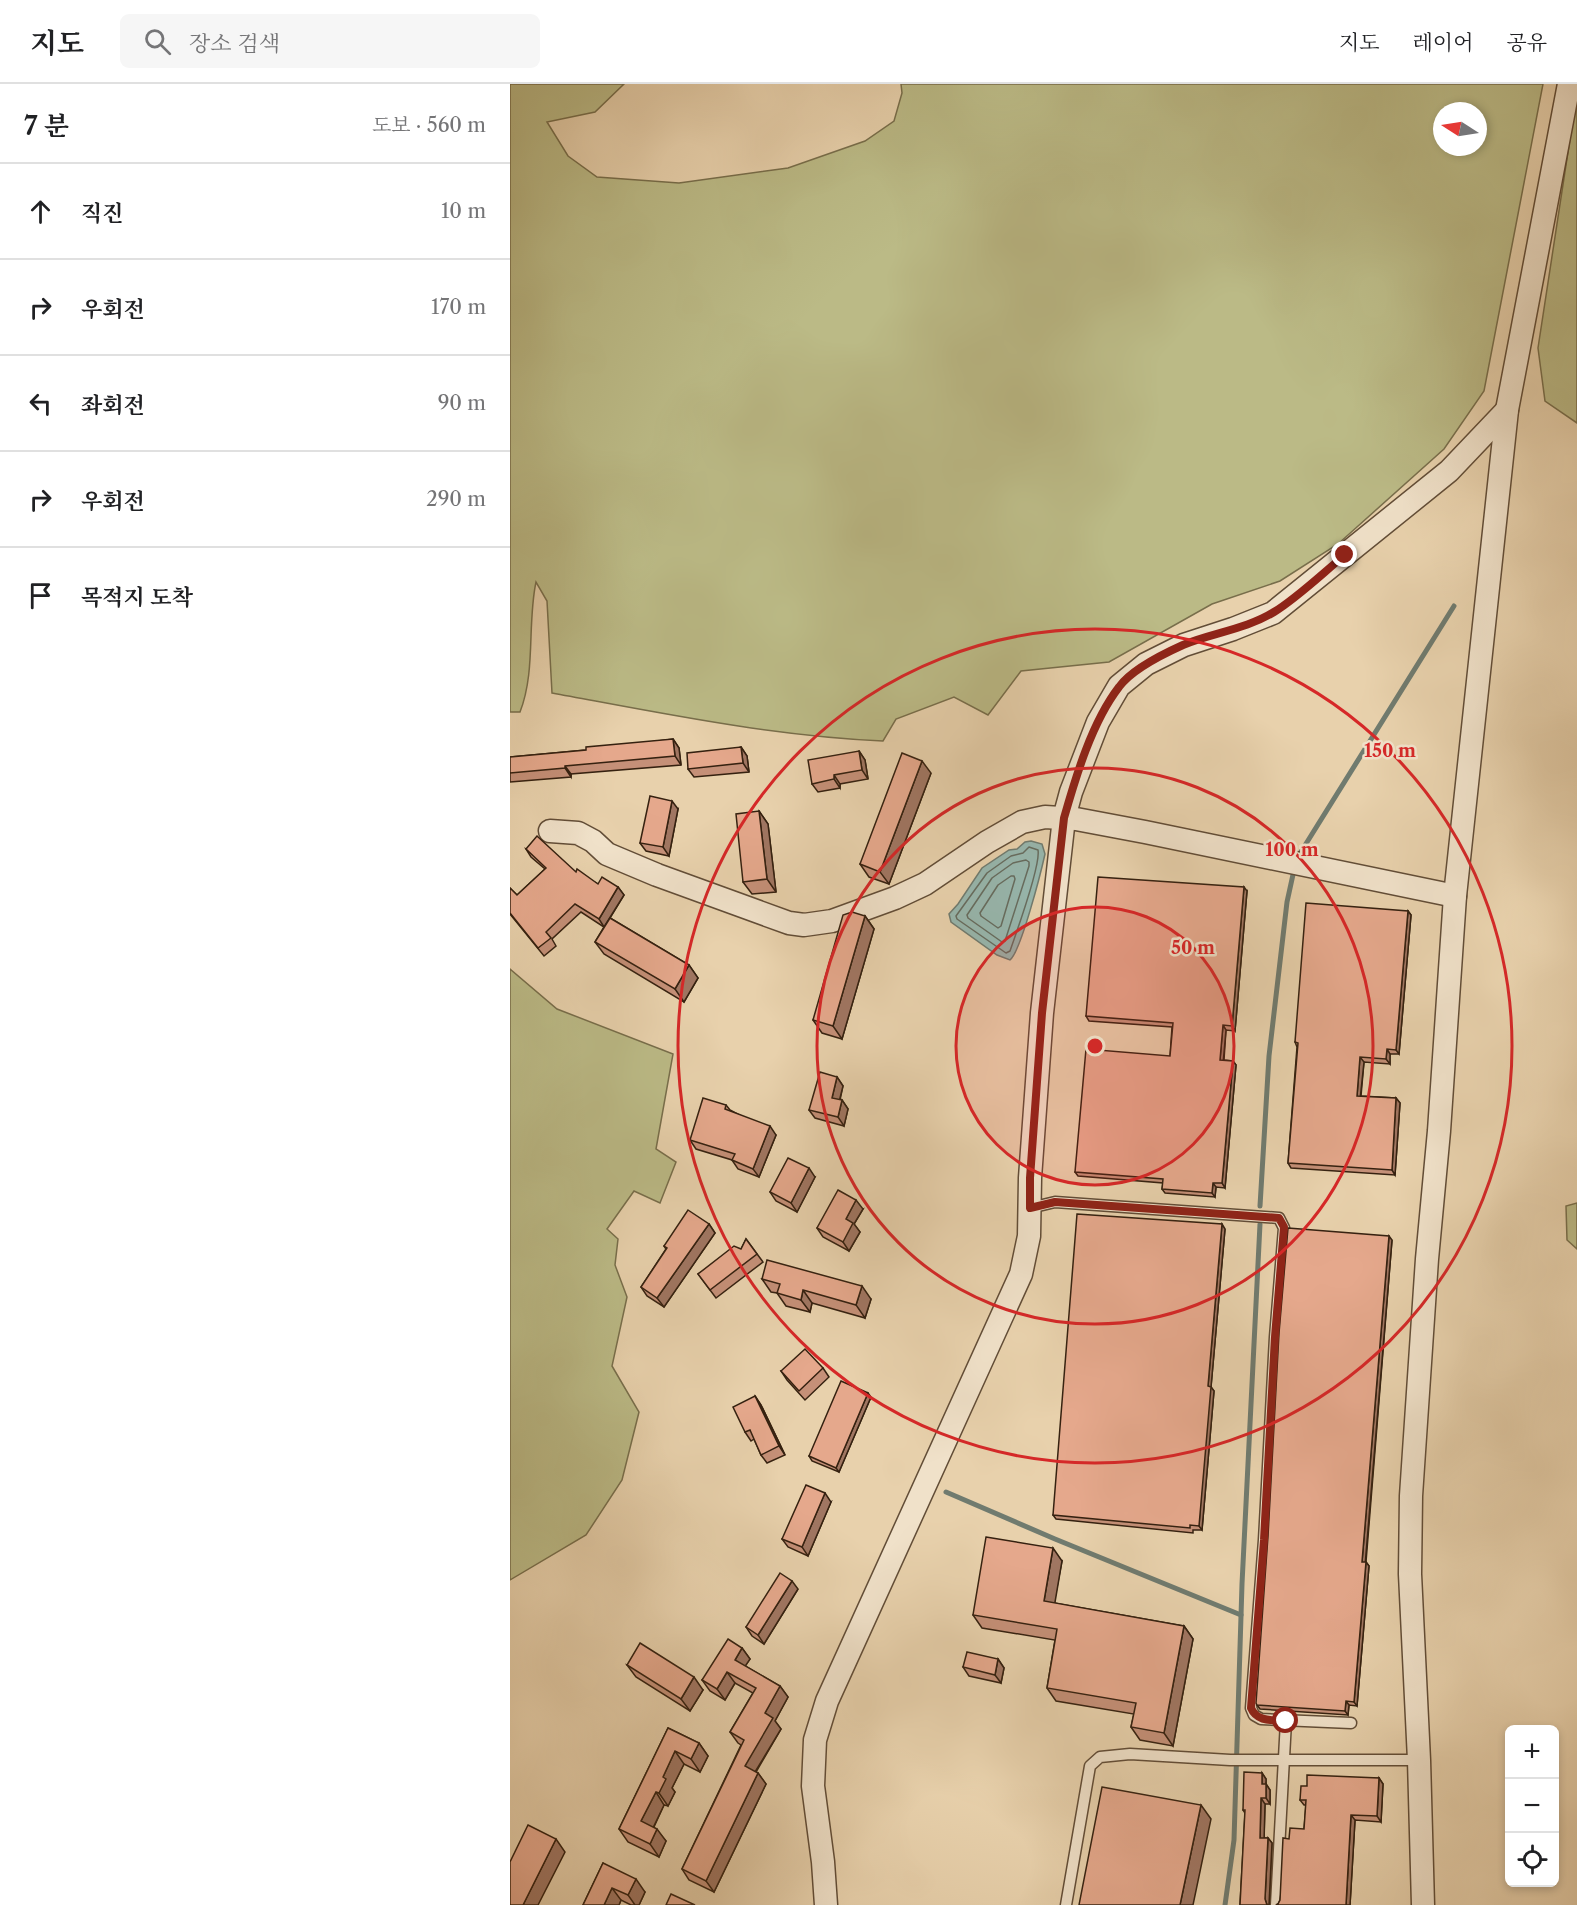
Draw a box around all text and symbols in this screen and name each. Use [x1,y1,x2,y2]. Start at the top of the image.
search box [120,14,540,68]
icon: search [141,25,174,58]
text: 지도 [30,26,84,60]
text: 장소 검색 [189,30,280,57]
text: 지도 [1339,30,1380,55]
text: 레이어 [1413,30,1473,55]
text: 공유 [1506,30,1547,55]
north arrow [1433,102,1487,156]
text: 7 분 [24,110,69,142]
text: 도보 · 560 m [372,113,486,137]
icon: ahead [24,195,57,228]
text: 10 m [441,199,486,223]
text: 직진 [81,200,124,227]
icon: right [24,291,57,324]
text: 170 m [431,295,486,319]
text: 우회전 [81,296,145,323]
icon: left [24,387,57,420]
text: 90 m [438,391,486,415]
text: 좌회전 [81,392,145,419]
icon: right [24,483,57,516]
text: 290 m [426,487,486,511]
text: 우회전 [81,488,145,515]
route end [1331,541,1357,567]
icon: arrive [24,579,57,612]
text: 목적지 도착 [81,584,193,611]
text: 150 m [1364,740,1416,762]
text: 100 m [1265,839,1319,861]
text: 50 m [1171,937,1215,959]
centre of rings [1085,1036,1105,1056]
route start [1272,1707,1298,1733]
map controls [1505,1725,1559,1887]
button: + [1505,1725,1559,1779]
button: − [1505,1779,1559,1833]
button: locate [1505,1833,1559,1887]

